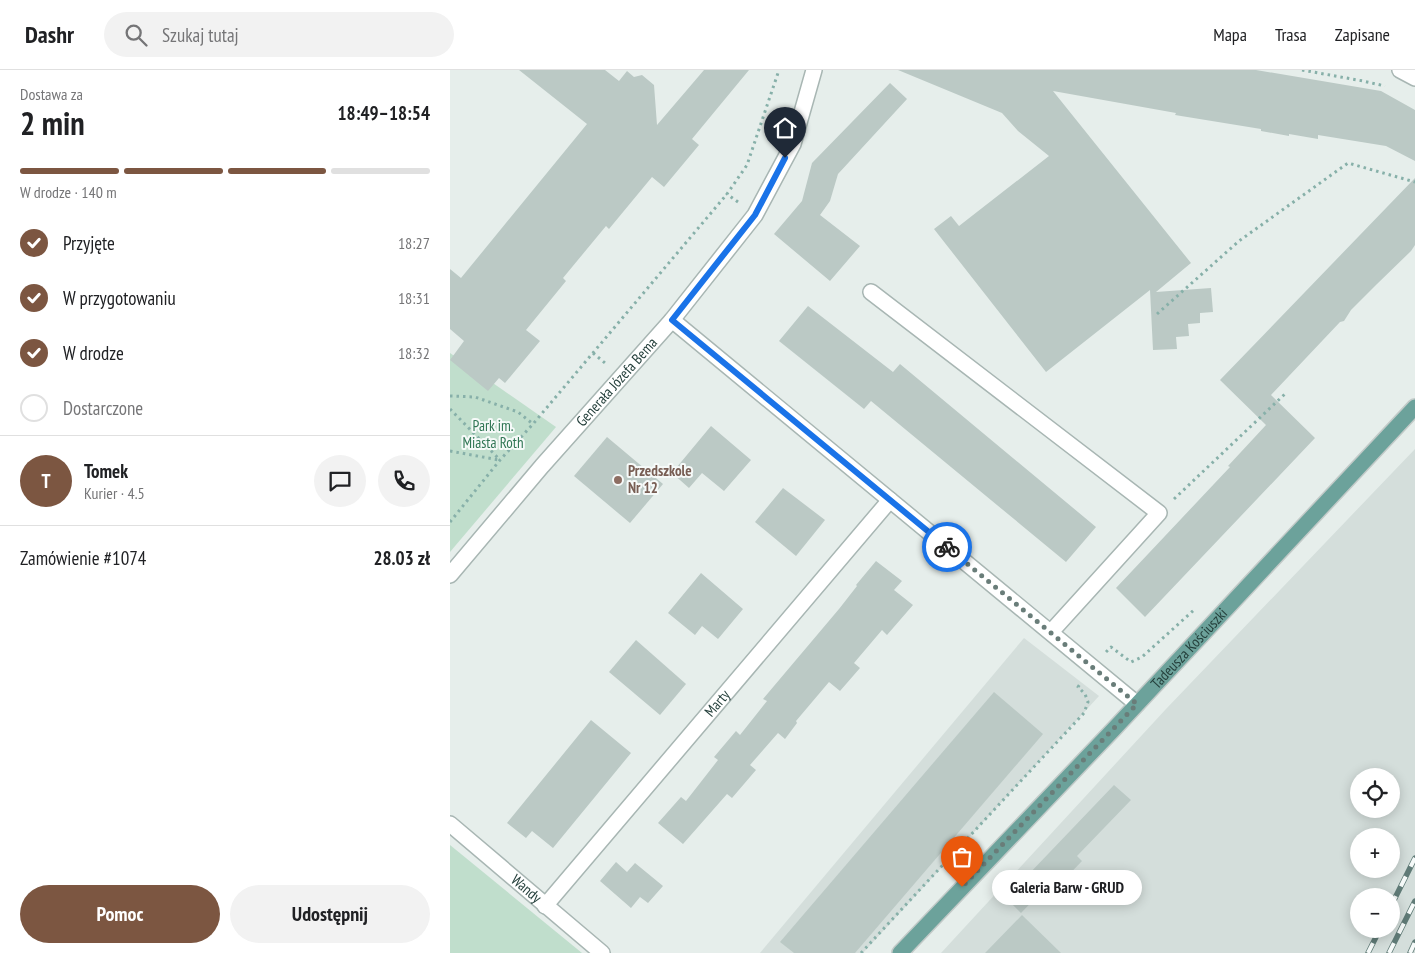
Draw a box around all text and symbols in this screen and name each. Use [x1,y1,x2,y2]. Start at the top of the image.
search box [104,12,454,57]
text: Dashr [25,19,74,50]
icon: search [122,21,150,49]
text: Szukaj tutaj [162,23,239,47]
text: Mapa [1213,23,1247,46]
text: Trasa [1275,23,1307,46]
text: Zapisane [1335,23,1390,46]
text: Dostawa za [20,84,83,104]
text: 18:49–18:54 [337,101,430,125]
text: 2 min [20,102,85,144]
pin [764,107,806,158]
icon: home [771,114,799,142]
text: W drodze · 140 m [20,182,117,202]
icon: check [20,229,48,257]
text: Przyjęte [63,231,115,255]
text: 18:27 [398,233,430,253]
icon: check [20,284,48,312]
text: W przygotowaniu [63,286,176,310]
text: 18:31 [398,288,430,308]
street label: Generała Józefa Bema [572,333,661,430]
icon: check [20,339,48,367]
text: W drodze [63,341,124,365]
text: 18:32 [398,343,430,363]
text: Dostarczone [63,396,143,420]
park label: Park im. Miasta Roth [462,416,524,452]
button: chat [314,455,366,507]
button: phone [378,455,430,507]
text: Tomek [84,459,128,483]
place label: Przedszkole Nr 12 [628,461,692,497]
text: T [41,469,51,493]
marker: Przedszkole Nr 12 [612,474,624,486]
text: Kurier · 4.5 [84,483,145,503]
courier [922,522,972,572]
icon: bike [933,533,961,561]
text: Zamówienie #1074 [20,546,146,570]
text: 28.03 zł [373,546,430,570]
street label: Tadeusza Kościuszki [1147,604,1231,692]
street label: Marty [700,685,734,720]
map controls [1350,768,1400,938]
button: locate [1350,768,1400,818]
button: + [1350,828,1400,878]
pin [941,836,983,887]
icon: bag [948,843,976,871]
street label: Wandy [507,870,546,907]
callout: Galeria Barw - GRUD [992,870,1142,904]
text: Galeria Barw - GRUD [1010,877,1124,897]
button: Pomoc [20,885,220,943]
button: Udostępnij [230,885,430,943]
button: − [1350,888,1400,938]

